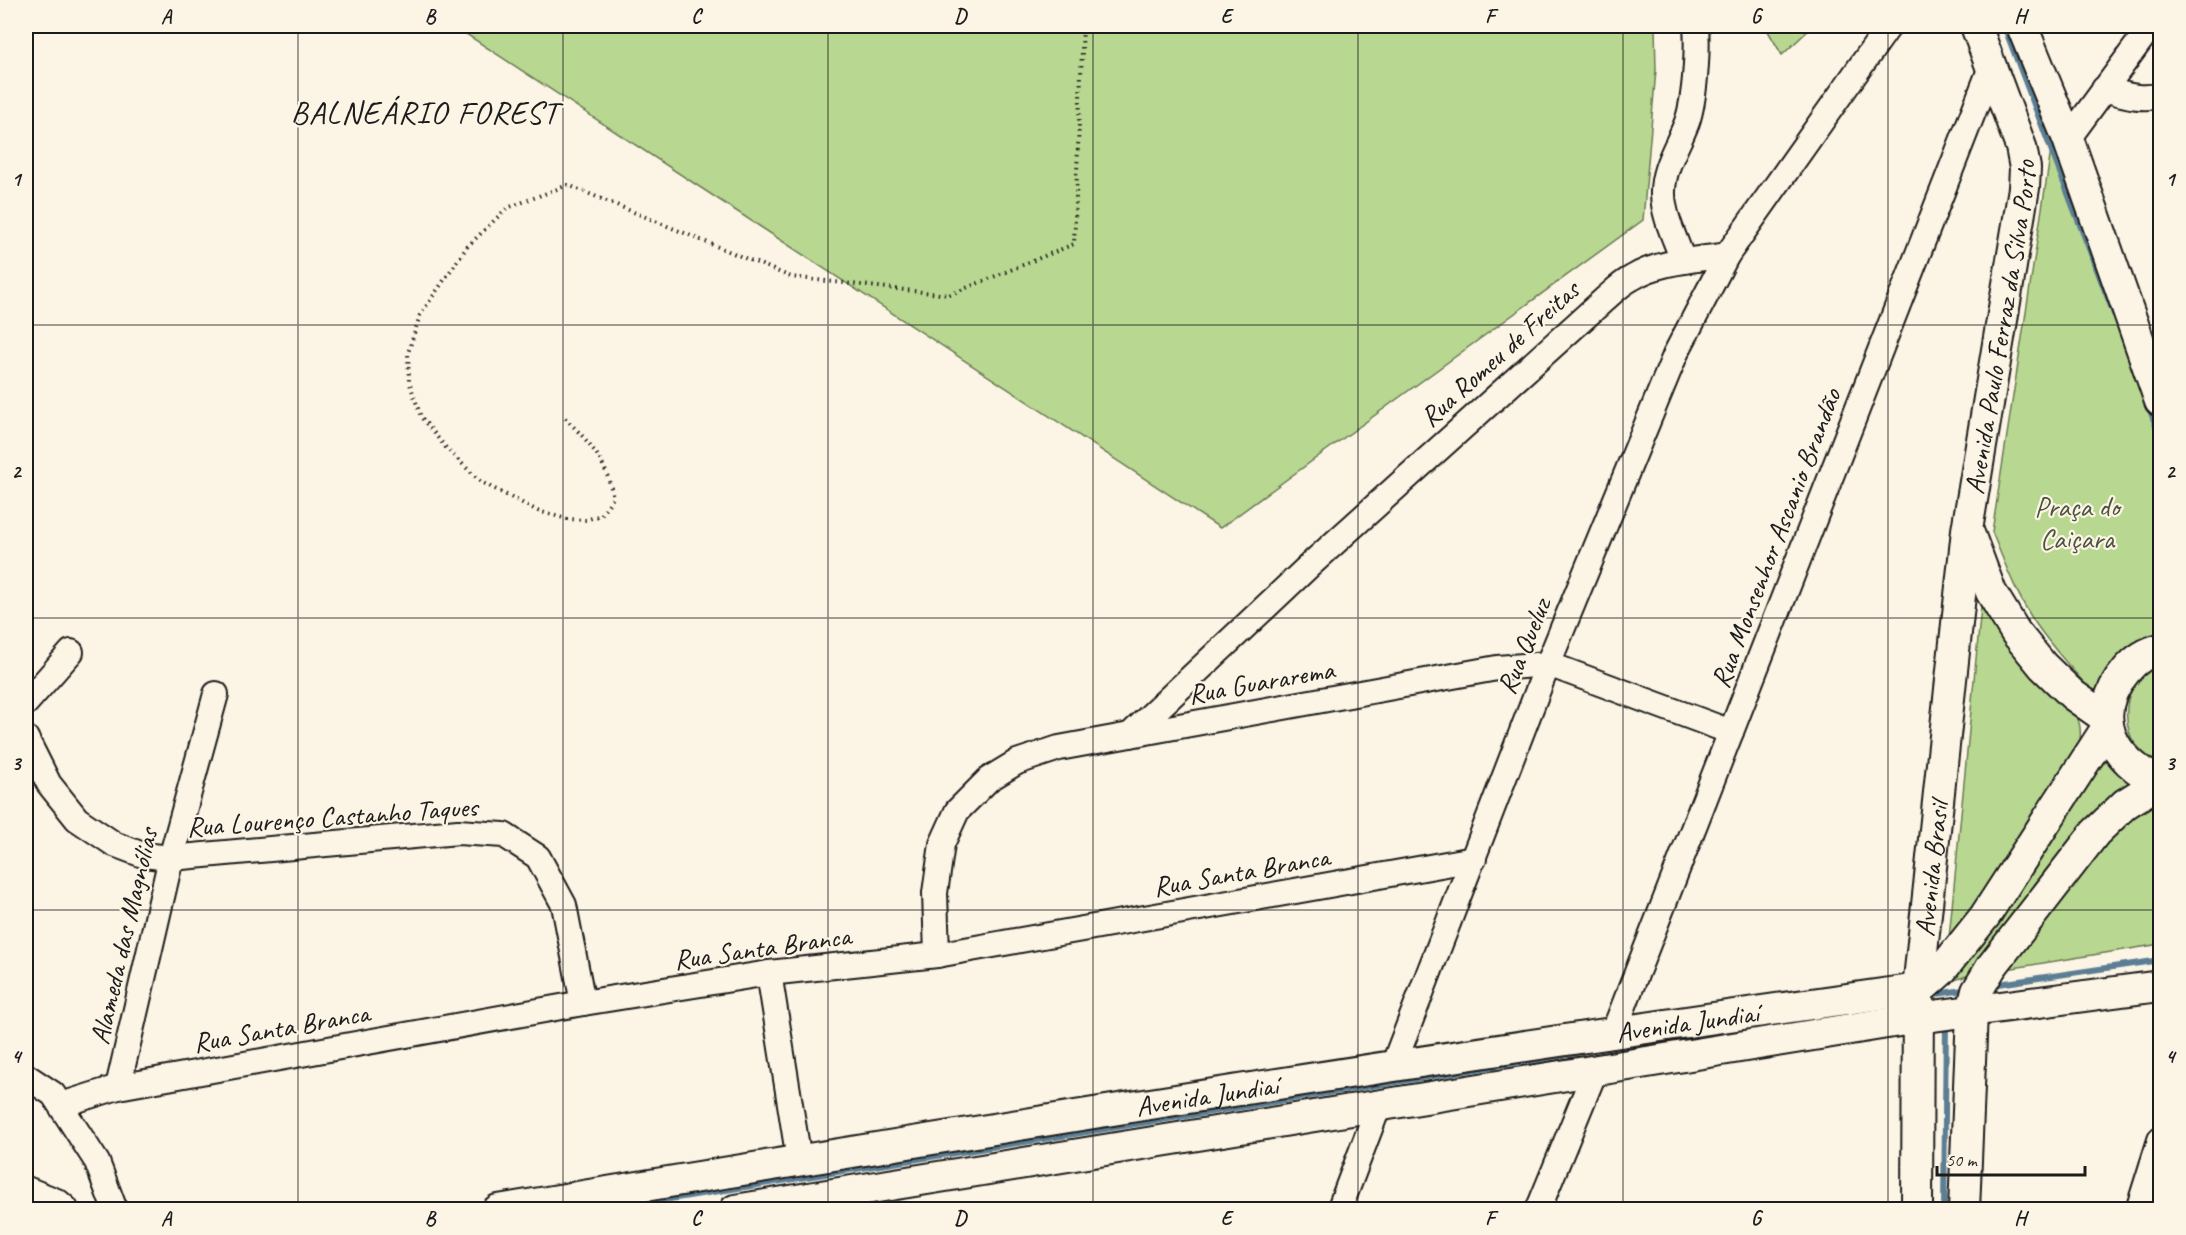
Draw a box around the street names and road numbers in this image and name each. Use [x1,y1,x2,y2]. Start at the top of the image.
street label: Avenida Paulo Ferraz da Silva Porto [1956,156,2043,496]
street label: Rua Romeu de Freitas [1412,271,1588,434]
street label: Rua Monsenhor Ascanio Brandão [1702,382,1849,693]
street label: Rua Queluz [1489,591,1559,699]
street label: Rua Guararema [1185,651,1338,712]
street label: Rua Lourenço Castanho Taques [185,789,481,844]
street label: Avenida Brasil [1907,794,1957,938]
street label: Alameda das Magnólias [82,822,166,1048]
street label: Rua Santa Branca [1150,838,1334,904]
street label: Rua Santa Branca [671,917,855,977]
street label: Rua Santa Branca [190,994,374,1060]
street label: Avenida Jundiaí [1614,994,1766,1050]
street label: Avenida Jundiaí [1133,1066,1286,1124]

